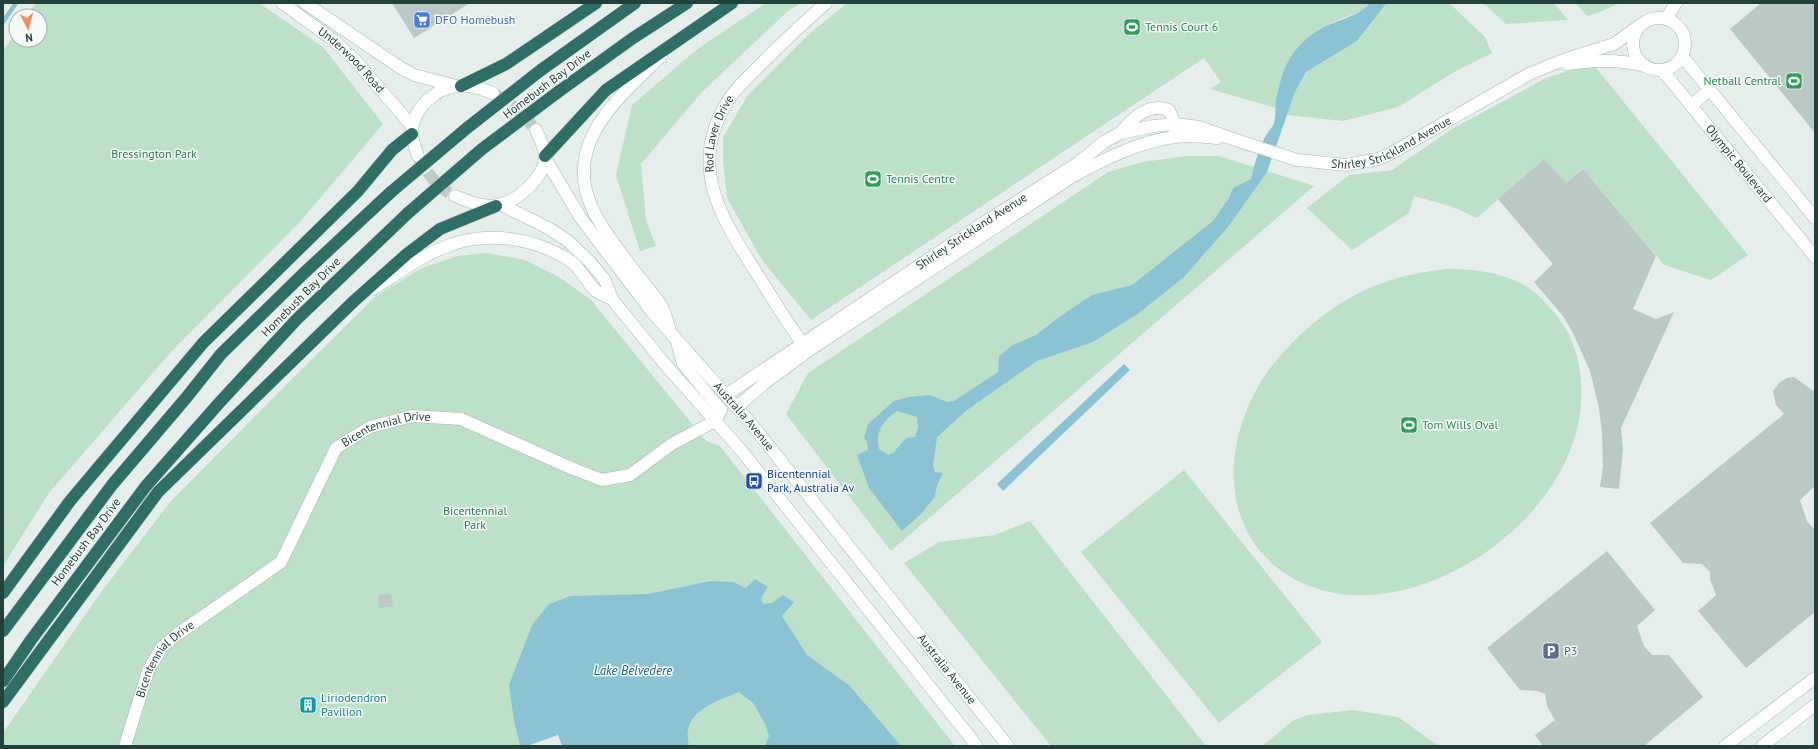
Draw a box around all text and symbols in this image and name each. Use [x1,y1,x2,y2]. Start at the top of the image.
north arrow [8,8,48,48]
supermarket icon: DFO Homebush [412,10,432,30]
place label: DFO Homebush [435,12,515,27]
sports icon: Tennis Court 6 [1122,17,1142,37]
place label: Tennis Court 6 [1145,19,1218,34]
street label: Underwood Road [315,23,388,96]
text: N [25,31,33,45]
street label: Homebush Bay Drive [500,46,594,122]
sports icon: Netball Central [1784,71,1804,91]
place label: Netball Central [1703,73,1781,88]
street label: Rod Laver Drive [701,92,737,173]
street label: Shirley Strickland Avenue [1330,112,1454,172]
street label: Olympic Boulevard [1703,121,1775,206]
park label: Bressington Park [111,146,197,161]
sports icon: Tennis Centre [863,169,883,189]
place label: Tennis Centre [886,171,955,186]
street label: Shirley Strickland Avenue [913,189,1030,273]
street label: Homebush Bay Drive [258,254,344,340]
street label: Australia Avenue [711,379,778,454]
street label: Bicentennial Drive [338,408,431,450]
sports icon: Tom Wills Oval [1399,415,1419,435]
place label: Tom Wills Oval [1422,417,1498,432]
place label: Bicentennial Park, Australia Av [767,466,854,495]
bus stop icon: Bicentennial Park, Australia Av [744,471,764,491]
street label: Homebush Bay Drive [48,495,124,589]
park label: Bicentennial Park [443,503,507,532]
street label: Bicentennial Drive [132,617,197,699]
street label: Australia Avenue [915,631,980,707]
parking icon: P3 [1541,641,1561,661]
place label: P3 [1564,643,1577,658]
water label: Lake Belvedere [594,662,672,679]
place label: Liriodendron Pavilion [321,690,387,719]
building icon: Liriodendron Pavilion [298,695,318,715]

